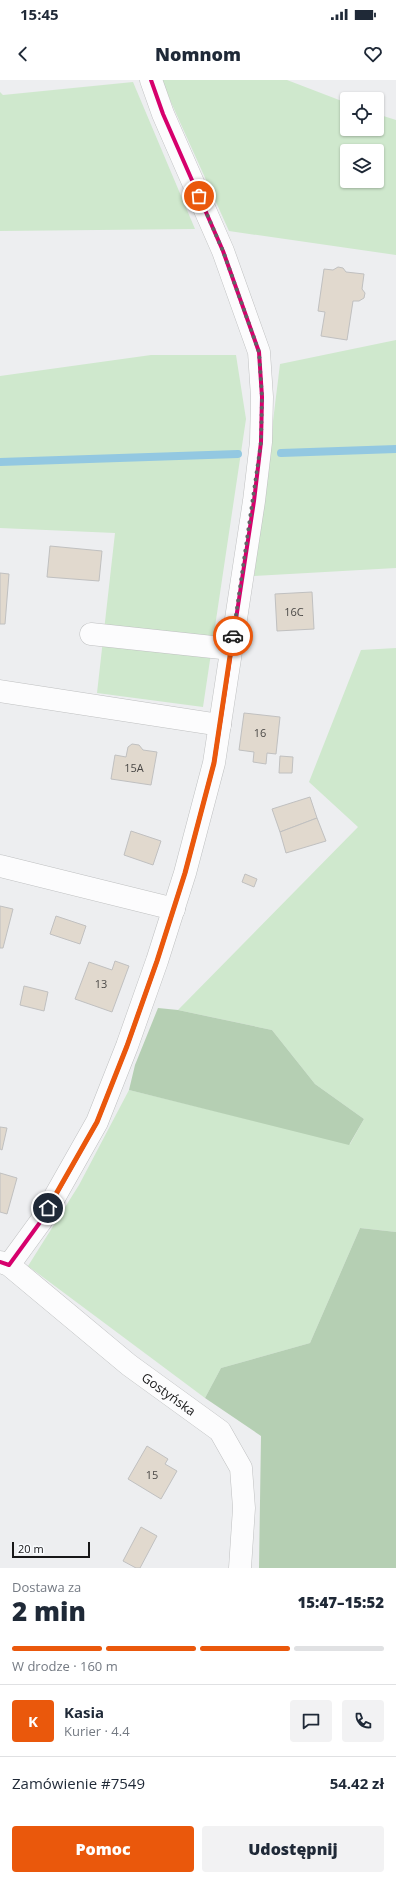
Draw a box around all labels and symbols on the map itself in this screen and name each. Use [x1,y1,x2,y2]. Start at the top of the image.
pin [182,179,216,213]
house number: 16C [284,604,304,619]
courier [213,616,253,656]
house number: 16 [254,725,266,740]
house number: 15A [124,760,144,775]
house number: 13 [95,976,107,991]
pin [31,1191,65,1225]
street label: Gostyńska [138,1368,200,1420]
house number: 15 [146,1467,158,1482]
scale bar [12,1540,90,1559]

